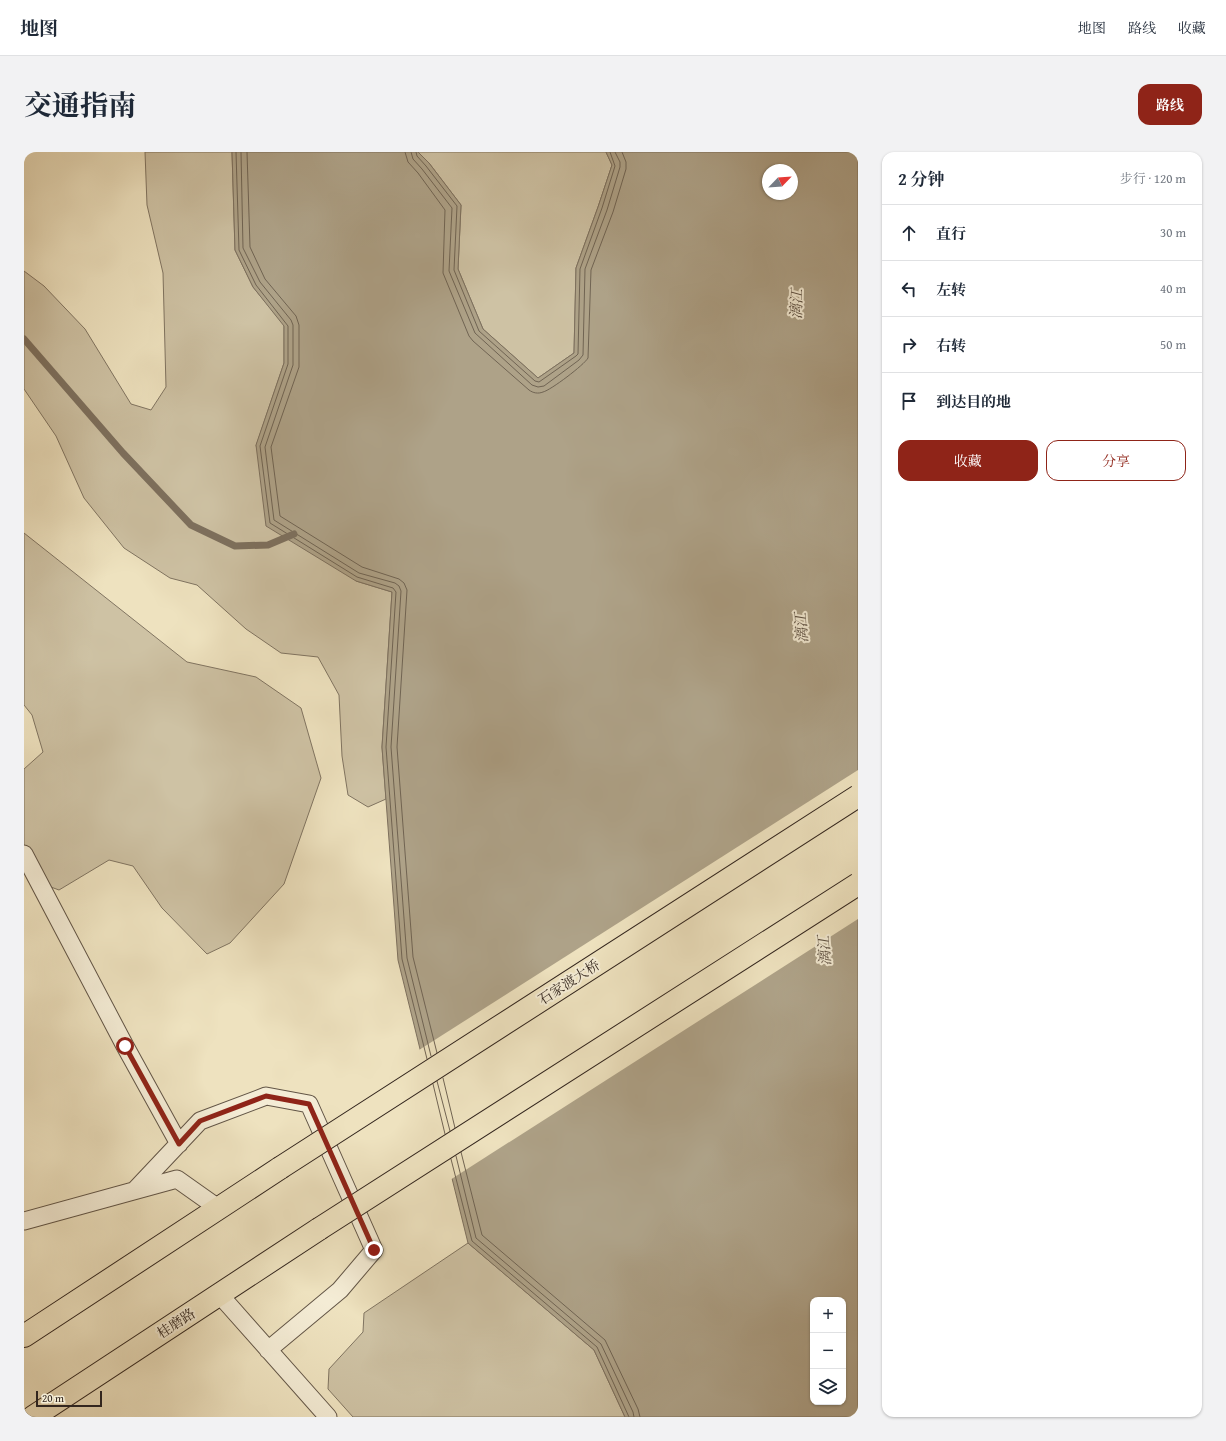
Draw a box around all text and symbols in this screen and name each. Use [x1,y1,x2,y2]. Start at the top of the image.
text: 地图 [20,14,58,42]
text: 地图 [1078,18,1106,38]
text: 路线 [1128,18,1156,38]
text: 收藏 [1178,18,1206,38]
text: 交通指南 [24,84,136,125]
button: 路线 [1138,84,1202,125]
north arrow [762,164,798,200]
text: 2 分钟 [898,166,945,191]
text: 步行 · 120 m [1120,169,1186,188]
icon: ahead [898,222,920,244]
text: 直行 [936,223,966,244]
text: 30 m [1160,223,1186,242]
icon: left [898,278,920,300]
text: 左转 [936,279,966,300]
text: 40 m [1160,279,1186,298]
water label: 漓江 [785,287,807,319]
icon: right [898,334,920,356]
text: 右转 [936,335,966,356]
text: 50 m [1160,335,1186,354]
icon: arrive [898,390,920,412]
text: 到达目的地 [936,391,1011,412]
button: 收藏 [898,440,1038,481]
button: 分享 [1046,440,1186,481]
water label: 漓江 [789,610,813,644]
water label: 漓江 [812,933,836,967]
street label: 石家渡大桥 [534,955,604,1009]
route start [116,1037,134,1055]
route end [365,1241,383,1259]
map controls [810,1297,846,1405]
button: + [810,1297,846,1333]
street label: 桂磨路 [153,1303,199,1343]
button: − [810,1333,846,1369]
button: layers [810,1369,846,1405]
scale bar [36,1389,102,1408]
text: 20 m [42,1390,64,1406]

